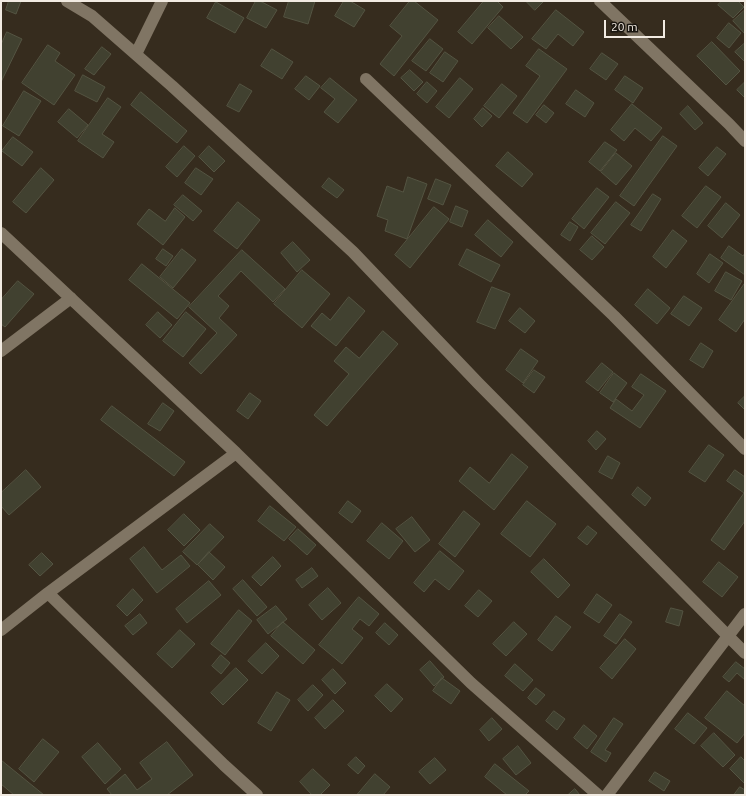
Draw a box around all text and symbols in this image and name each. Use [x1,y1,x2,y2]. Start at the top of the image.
scale bar [606,12,667,38]
text: 20 m [611,20,638,33]

